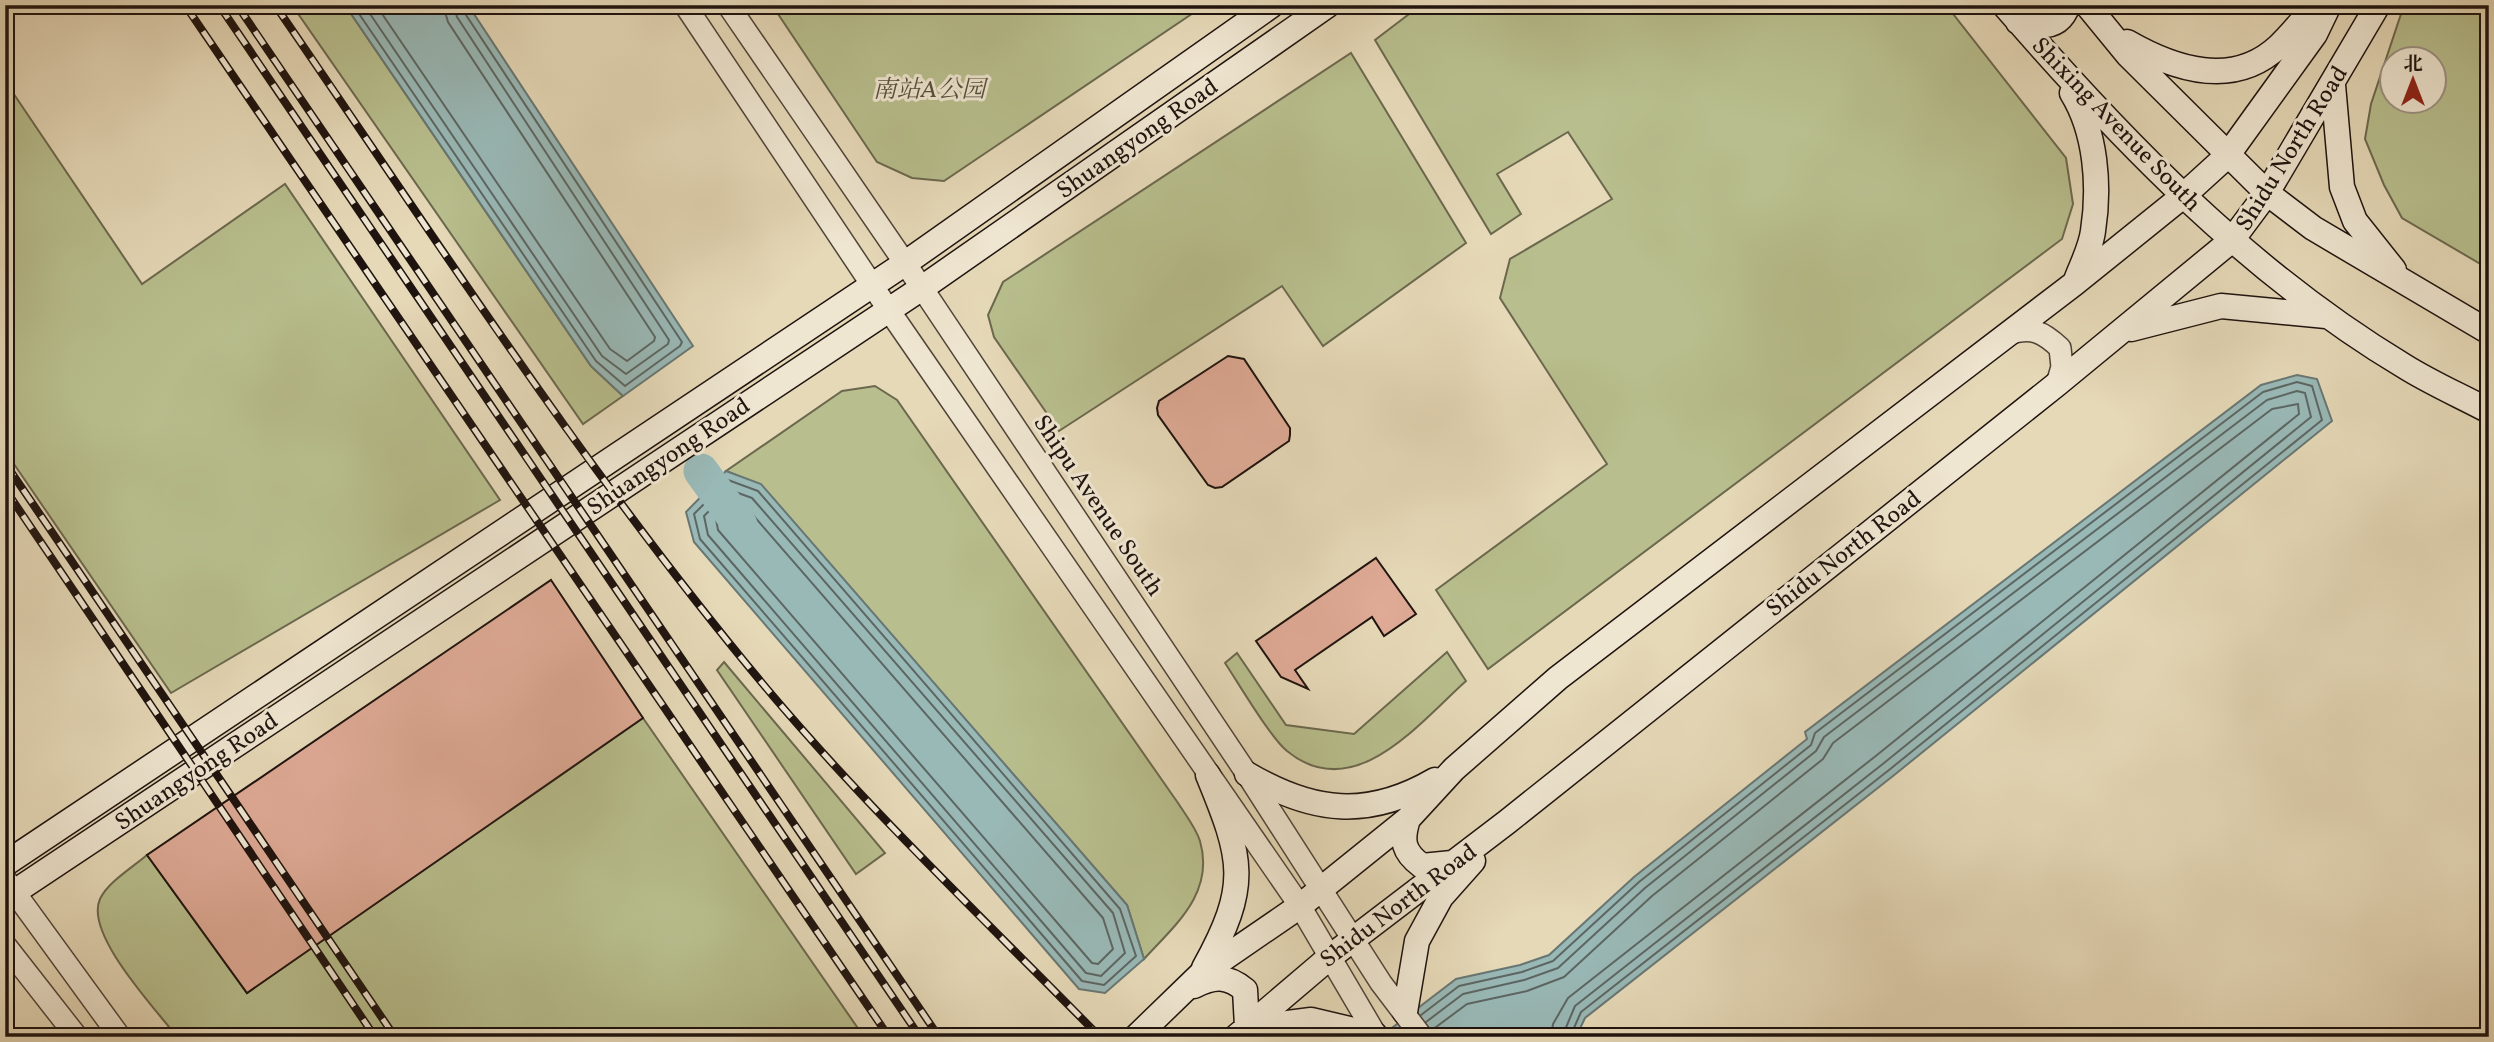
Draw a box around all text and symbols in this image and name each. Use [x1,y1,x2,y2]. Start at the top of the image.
street label: Shixing Avenue South [2023,30,2208,220]
north arrow [2378,46,2448,116]
text: 北 [2403,52,2423,78]
street label: Shidu North Road [2228,60,2357,238]
street label: Shuangyong Road [1050,71,1226,208]
park label: 南站A公园 [873,74,989,108]
street label: Shuangyong Road [581,390,758,525]
street label: Shipu Avenue South [1024,409,1171,604]
street label: Shidu North Road [1759,483,1929,626]
street label: Shuangyong Road [109,705,286,840]
street label: Shidu North Road [1314,836,1485,977]

